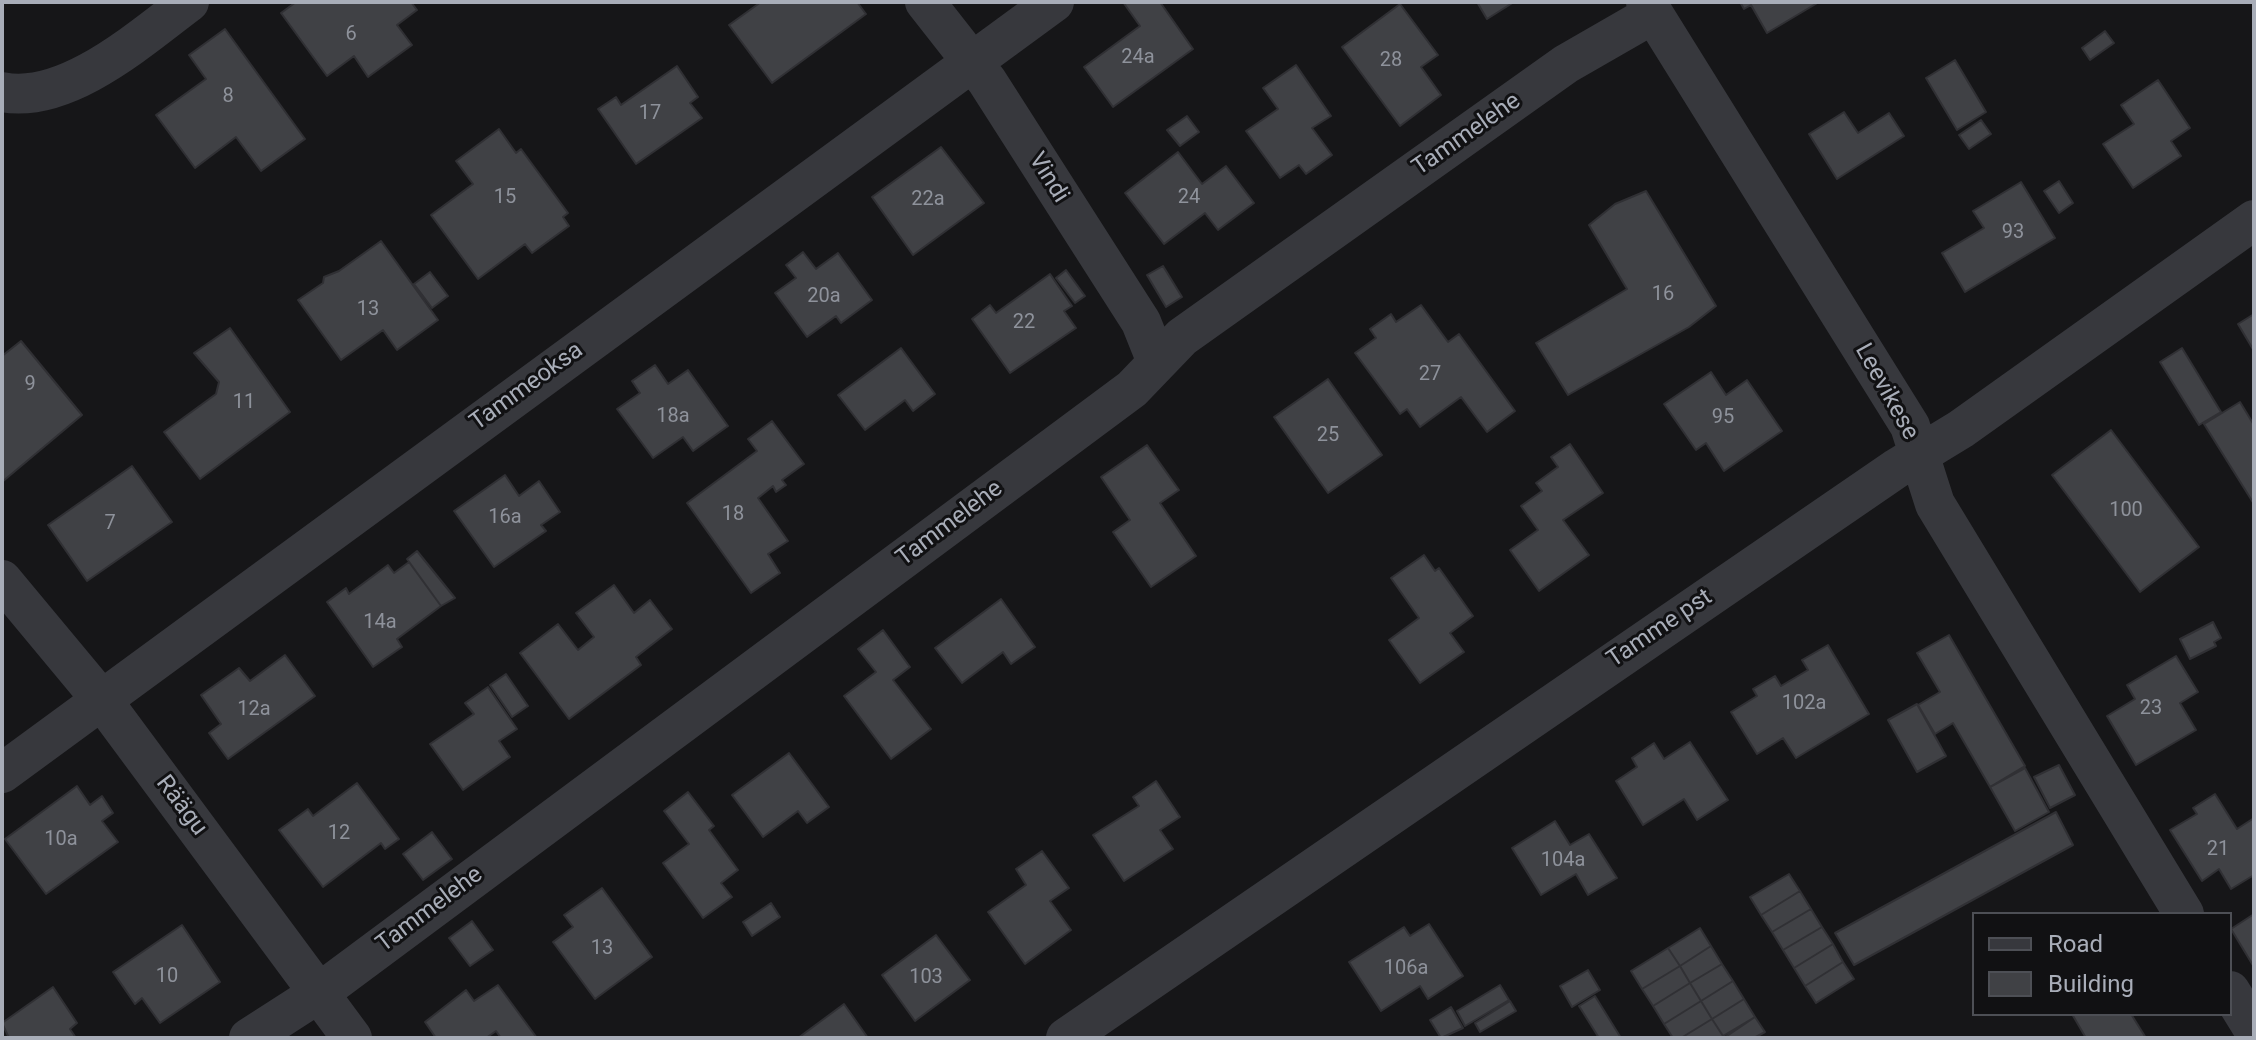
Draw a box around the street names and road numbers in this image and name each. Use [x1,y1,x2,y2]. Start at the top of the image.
street label: Tammelehe [1407,87,1527,183]
street label: Vindi [1022,148,1074,208]
street label: Tammeoksa [465,337,589,437]
street label: Leevikese [1848,339,1924,445]
street label: Tammelehe [891,475,1009,573]
street label: Tamme pst [1602,583,1718,675]
street label: Räägu [149,770,213,842]
street label: Tammelehe [371,861,489,959]

